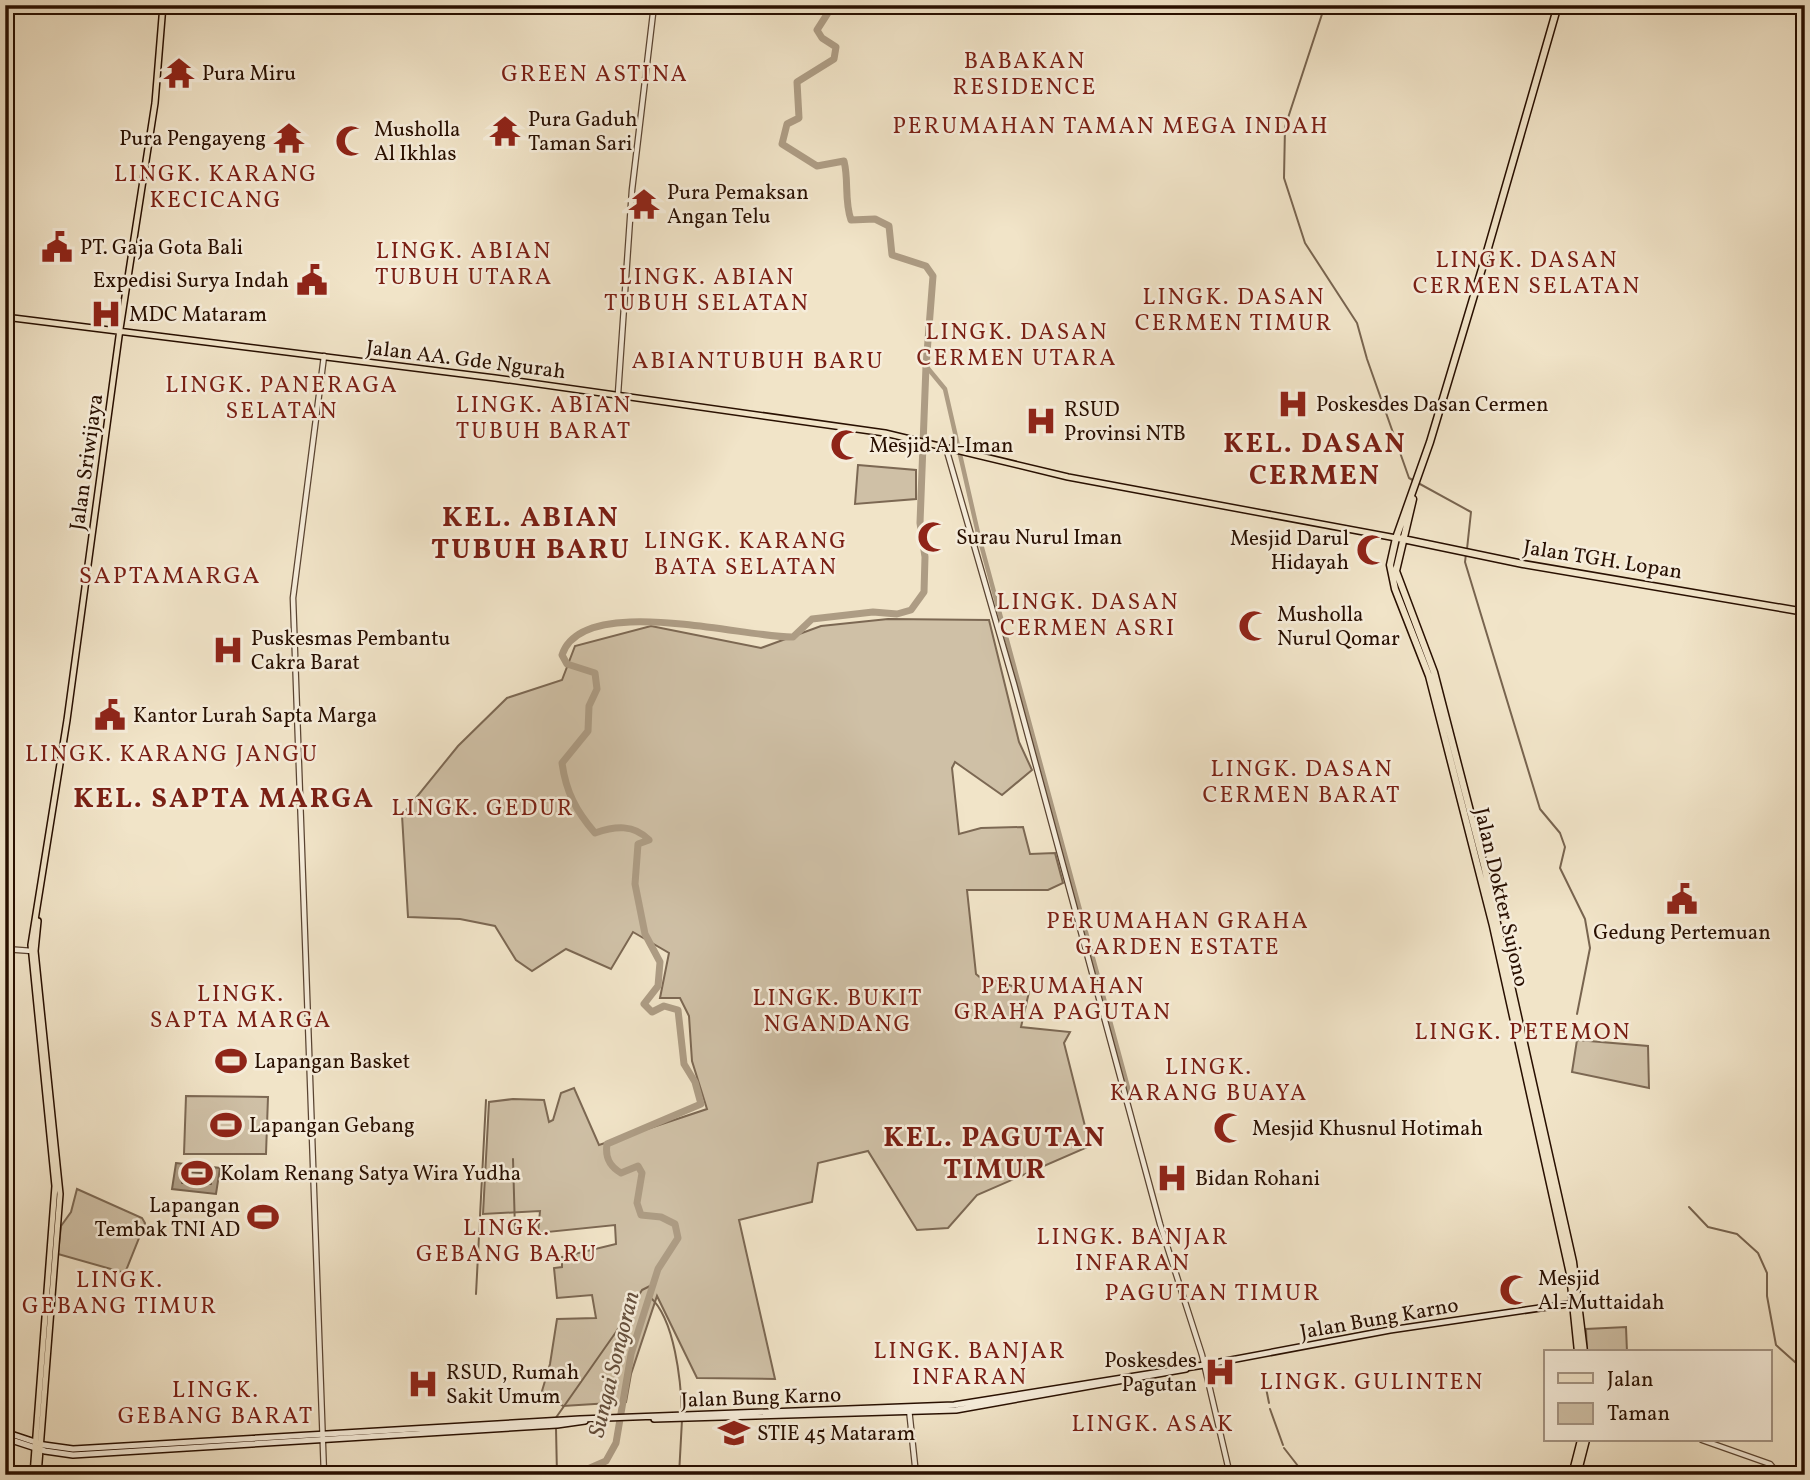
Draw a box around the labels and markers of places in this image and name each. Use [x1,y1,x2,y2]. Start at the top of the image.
temple icon: Pura Miru [162,56,196,90]
place label: Pura Miru [202,60,296,89]
place label: Pura Gaduh Taman Sari [528,106,638,159]
temple icon: Pura Gaduh Taman Sari [488,114,522,148]
place label: Musholla Al Ikhlas [374,116,460,169]
temple icon: Pura Pengayeng [272,121,306,155]
mosque icon: Musholla Al Ikhlas [334,124,368,158]
place label: Pura Pengayeng [119,125,266,154]
place label: Pura Pemaksan Angan Telu [667,179,809,232]
temple icon: Pura Pemaksan Angan Telu [627,187,661,221]
public building icon: PT. Gaja Gota Bali [40,230,74,264]
place label: PT. Gaja Gota Bali [80,234,243,263]
public building icon: Expedisi Surya Indah [295,263,329,297]
place label: Expedisi Surya Indah [93,267,289,296]
hospital icon: MDC Mataram [89,297,123,331]
place label: MDC Mataram [129,301,267,330]
hospital icon: Poskesdes Dasan Cermen [1276,387,1310,421]
place label: Poskesdes Dasan Cermen [1316,391,1549,420]
place label: RSUD Provinsi NTB [1064,396,1186,449]
hospital icon: RSUD Provinsi NTB [1024,404,1058,438]
mosque icon: Mesjid Al-Iman [829,428,863,462]
place label: Mesjid Al-Iman [869,432,1014,461]
mosque icon: Surau Nurul Iman [916,520,950,554]
place label: Surau Nurul Iman [956,524,1122,553]
place label: Mesjid Darul Hidayah [1230,525,1349,578]
mosque icon: Mesjid Darul Hidayah [1355,533,1389,567]
place label: Musholla Nurul Qomar [1277,601,1400,654]
mosque icon: Musholla Nurul Qomar [1237,609,1271,643]
place label: Puskesmas Pembantu Cakra Barat [251,625,450,678]
hospital icon: Puskesmas Pembantu Cakra Barat [211,633,245,667]
public building icon: Kantor Lurah Sapta Marga [93,698,127,732]
place label: Kantor Lurah Sapta Marga [133,702,377,731]
public building icon: Gedung Pertemuan [1665,882,1699,916]
place label: Gedung Pertemuan [1593,919,1771,948]
sports icon: Lapangan Basket [214,1044,248,1078]
place label: Lapangan Basket [254,1048,410,1077]
sports icon: Lapangan Gebang [209,1108,243,1142]
mosque icon: Mesjid Khusnul Hotimah [1212,1111,1246,1145]
place label: Lapangan Gebang [249,1112,415,1141]
place label: Mesjid Khusnul Hotimah [1252,1115,1483,1144]
sports icon: Kolam Renang Satya Wira Yudha [180,1156,214,1190]
place label: Kolam Renang Satya Wira Yudha [220,1160,521,1189]
hospital icon: Bidan Rohani [1155,1161,1189,1195]
place label: Bidan Rohani [1195,1165,1320,1194]
place label: Lapangan Tembak TNI AD [95,1192,240,1245]
sports icon: Lapangan Tembak TNI AD [246,1200,280,1234]
place label: Mesjid Al-Muttaidah [1538,1265,1665,1318]
mosque icon: Mesjid Al-Muttaidah [1498,1273,1532,1307]
place label: Poskesdes Pagutan [1104,1347,1197,1400]
hospital icon: Poskesdes Pagutan [1203,1355,1237,1389]
place label: RSUD, Rumah Sakit Umum [446,1359,579,1412]
hospital icon: RSUD, Rumah Sakit Umum [406,1367,440,1401]
school or university icon: STIE 45 Mataram [717,1416,751,1450]
place label: STIE 45 Mataram [757,1420,915,1449]

